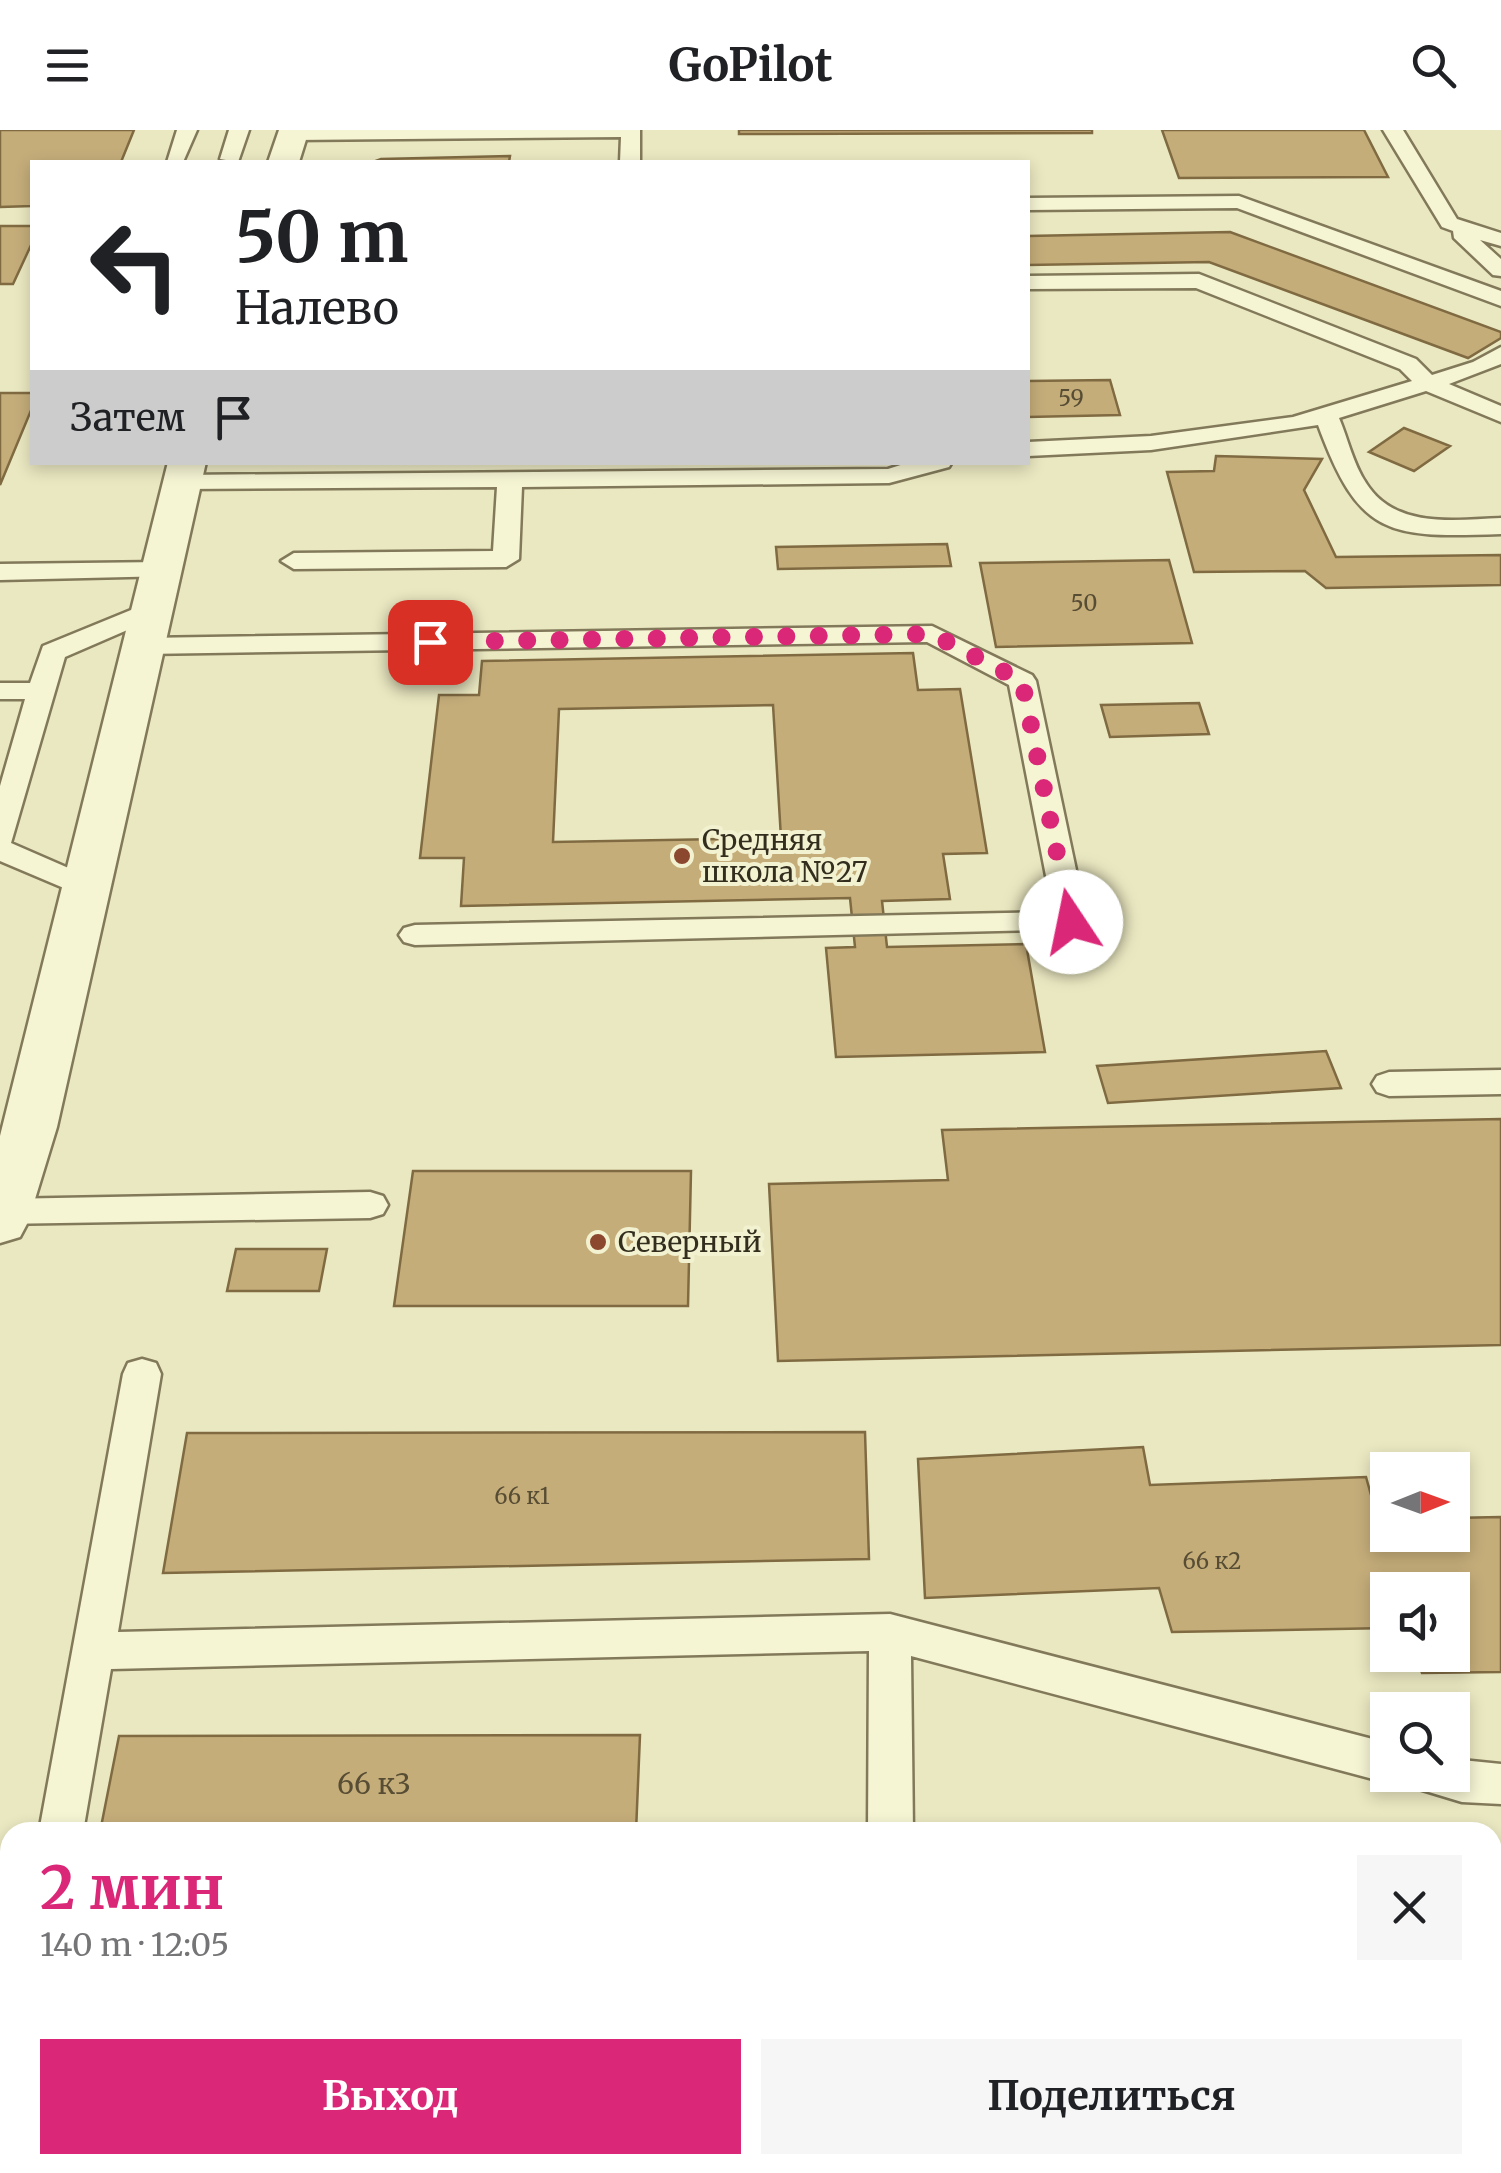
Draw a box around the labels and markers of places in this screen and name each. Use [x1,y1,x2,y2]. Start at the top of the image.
pin [388,600,473,685]
place label: Средняя школа №27 [702,822,868,890]
marker: Средняя школа №27 [671,845,693,867]
place label: Северный [618,1224,762,1260]
marker: Северный [587,1231,609,1253]

